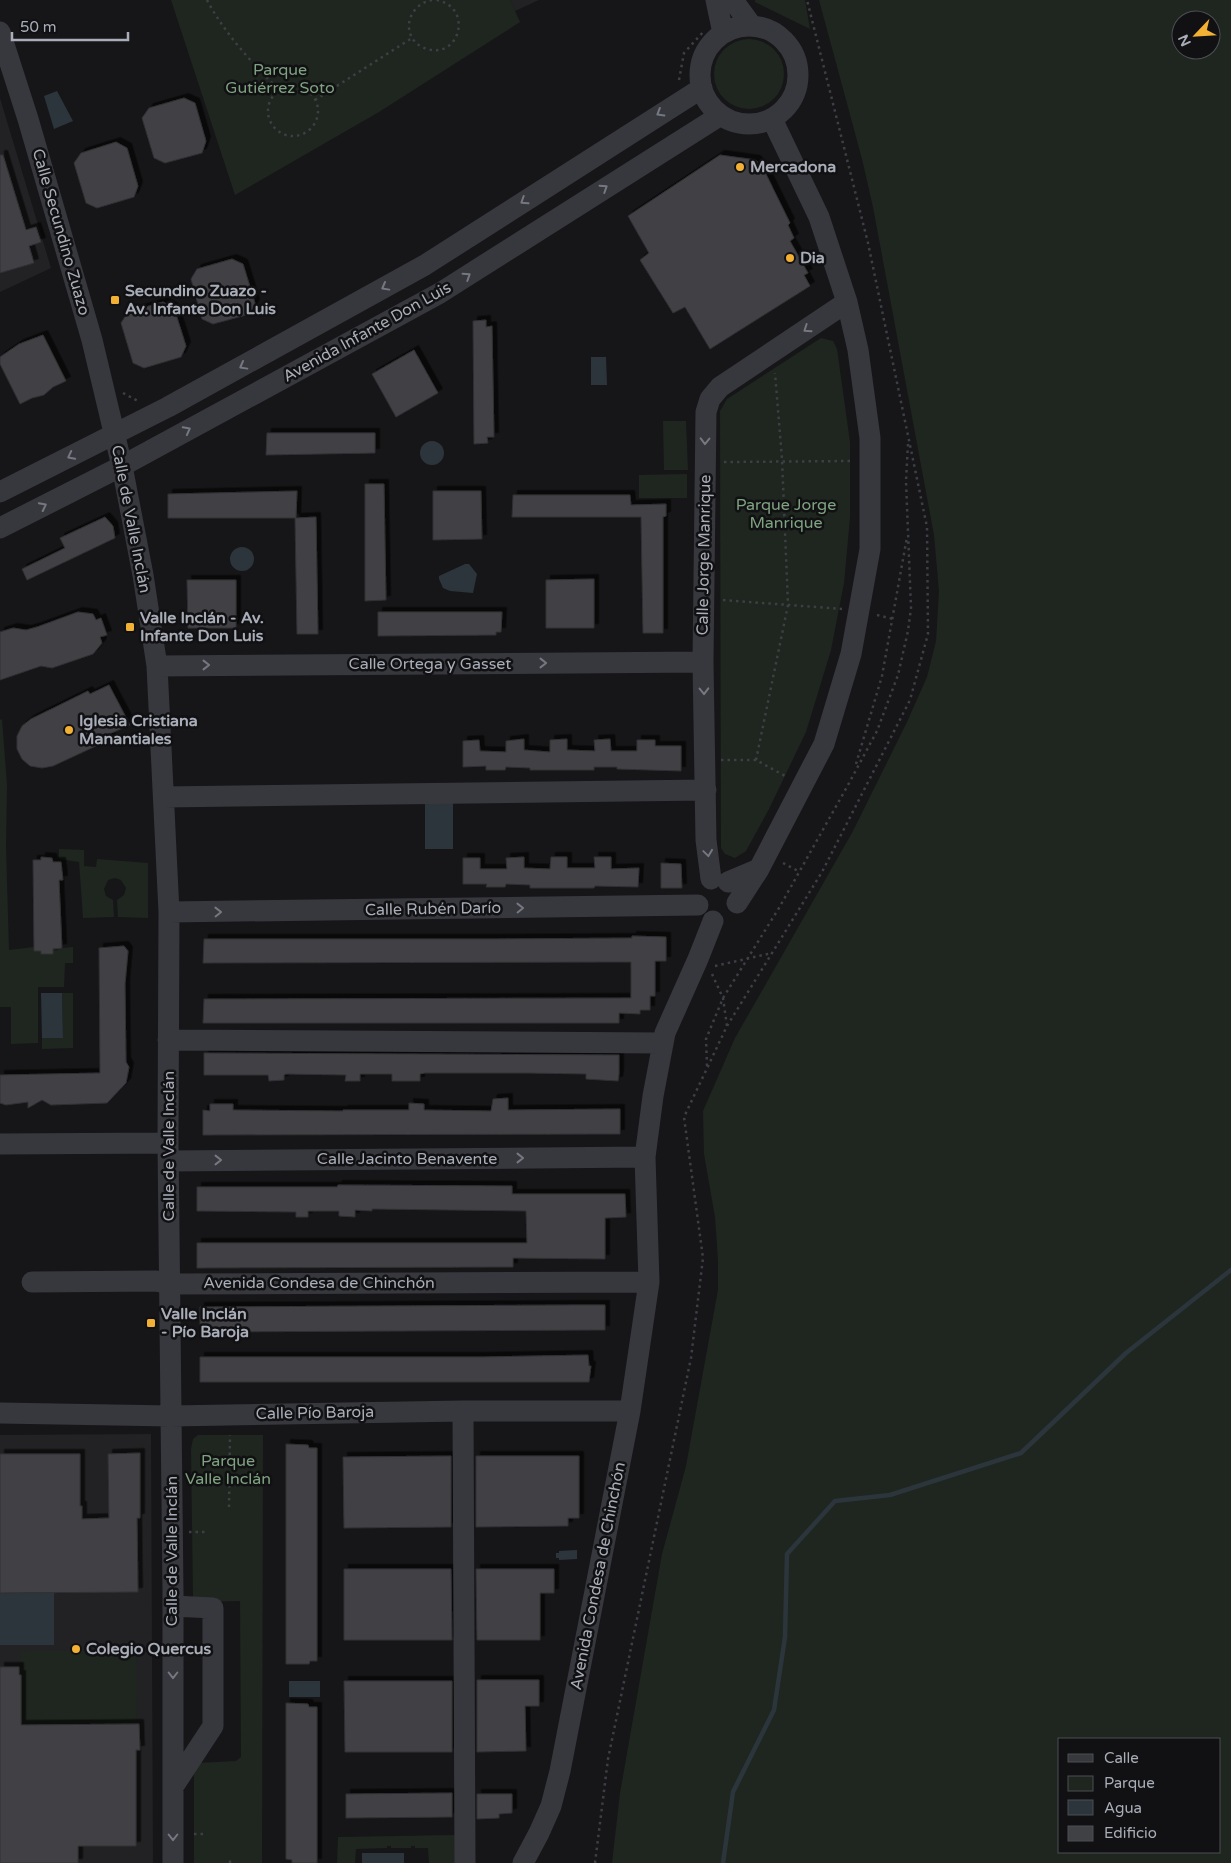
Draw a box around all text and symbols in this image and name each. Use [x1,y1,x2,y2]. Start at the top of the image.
scale bar [12,10,129,42]
north arrow [1171,10,1221,60]
text: 50 m [20,18,57,36]
text: N [1175,32,1195,49]
park label: Parque Gutiérrez Soto [225,60,335,98]
one-way arrow [657,107,666,117]
street label: Calle Secundino Zuazo [28,146,94,318]
place label: Mercadona [750,157,836,177]
marker: Mercadona [734,161,746,173]
one-way arrow [599,185,608,194]
one-way arrow [520,195,529,204]
place label: Dia [800,248,825,268]
marker: Dia [784,252,796,264]
one-way arrow [462,272,471,282]
street label: Avenida Infante Don Luis [279,277,455,387]
place label: Secundino Zuazo - Av. Infante Don Luis [125,281,276,319]
one-way arrow [382,281,391,291]
marker: Secundino Zuazo - Av. Infante Don Luis [109,294,121,306]
one-way arrow [803,323,812,332]
one-way arrow [240,359,249,369]
one-way arrow [182,426,191,436]
one-way arrow [700,438,710,445]
street label: Calle de Valle Inclán [107,443,155,595]
one-way arrow [68,450,77,460]
street label: Calle Jorge Manrique [693,474,715,636]
park label: Parque Jorge Manrique [736,495,836,533]
one-way arrow [38,502,47,512]
place label: Valle Inclán - Av. Infante Don Luis [140,608,264,646]
marker: Valle Inclán - Av. Infante Don Luis [124,621,136,633]
street label: Calle Ortega y Gasset [349,654,511,674]
one-way arrow [540,658,547,668]
one-way arrow [202,660,210,670]
one-way arrow [698,687,709,695]
place label: Iglesia Cristiana Manantiales [79,711,198,749]
marker: Iglesia Cristiana Manantiales [63,724,75,736]
one-way arrow [703,849,713,858]
street label: Calle Rubén Darío [365,898,501,920]
one-way arrow [517,903,525,913]
one-way arrow [214,906,222,917]
street label: Calle de Valle Inclán [159,1071,179,1221]
street label: Calle Jacinto Benavente [317,1149,497,1169]
one-way arrow [516,1153,524,1163]
one-way arrow [214,1155,222,1165]
street label: Avenida Condesa de Chinchón [203,1273,435,1293]
place label: Valle Inclán - Pío Baroja [161,1304,249,1342]
marker: Valle Inclán - Pío Baroja [145,1317,157,1329]
street label: Calle Pío Baroja [256,1402,374,1424]
park label: Parque Valle Inclán [185,1451,271,1489]
street label: Avenida Condesa de Chinchón [566,1460,630,1692]
street label: Calle de Valle Inclán [162,1476,182,1626]
place label: Colegio Quercus [86,1639,211,1659]
marker: Colegio Quercus [70,1643,82,1655]
one-way arrow [168,1671,178,1679]
legend [1058,1738,1221,1853]
text: Calle [1104,1749,1139,1767]
text: Parque [1104,1774,1155,1792]
text: Agua [1104,1799,1142,1817]
text: Edificio [1104,1824,1157,1842]
one-way arrow [168,1834,178,1841]

